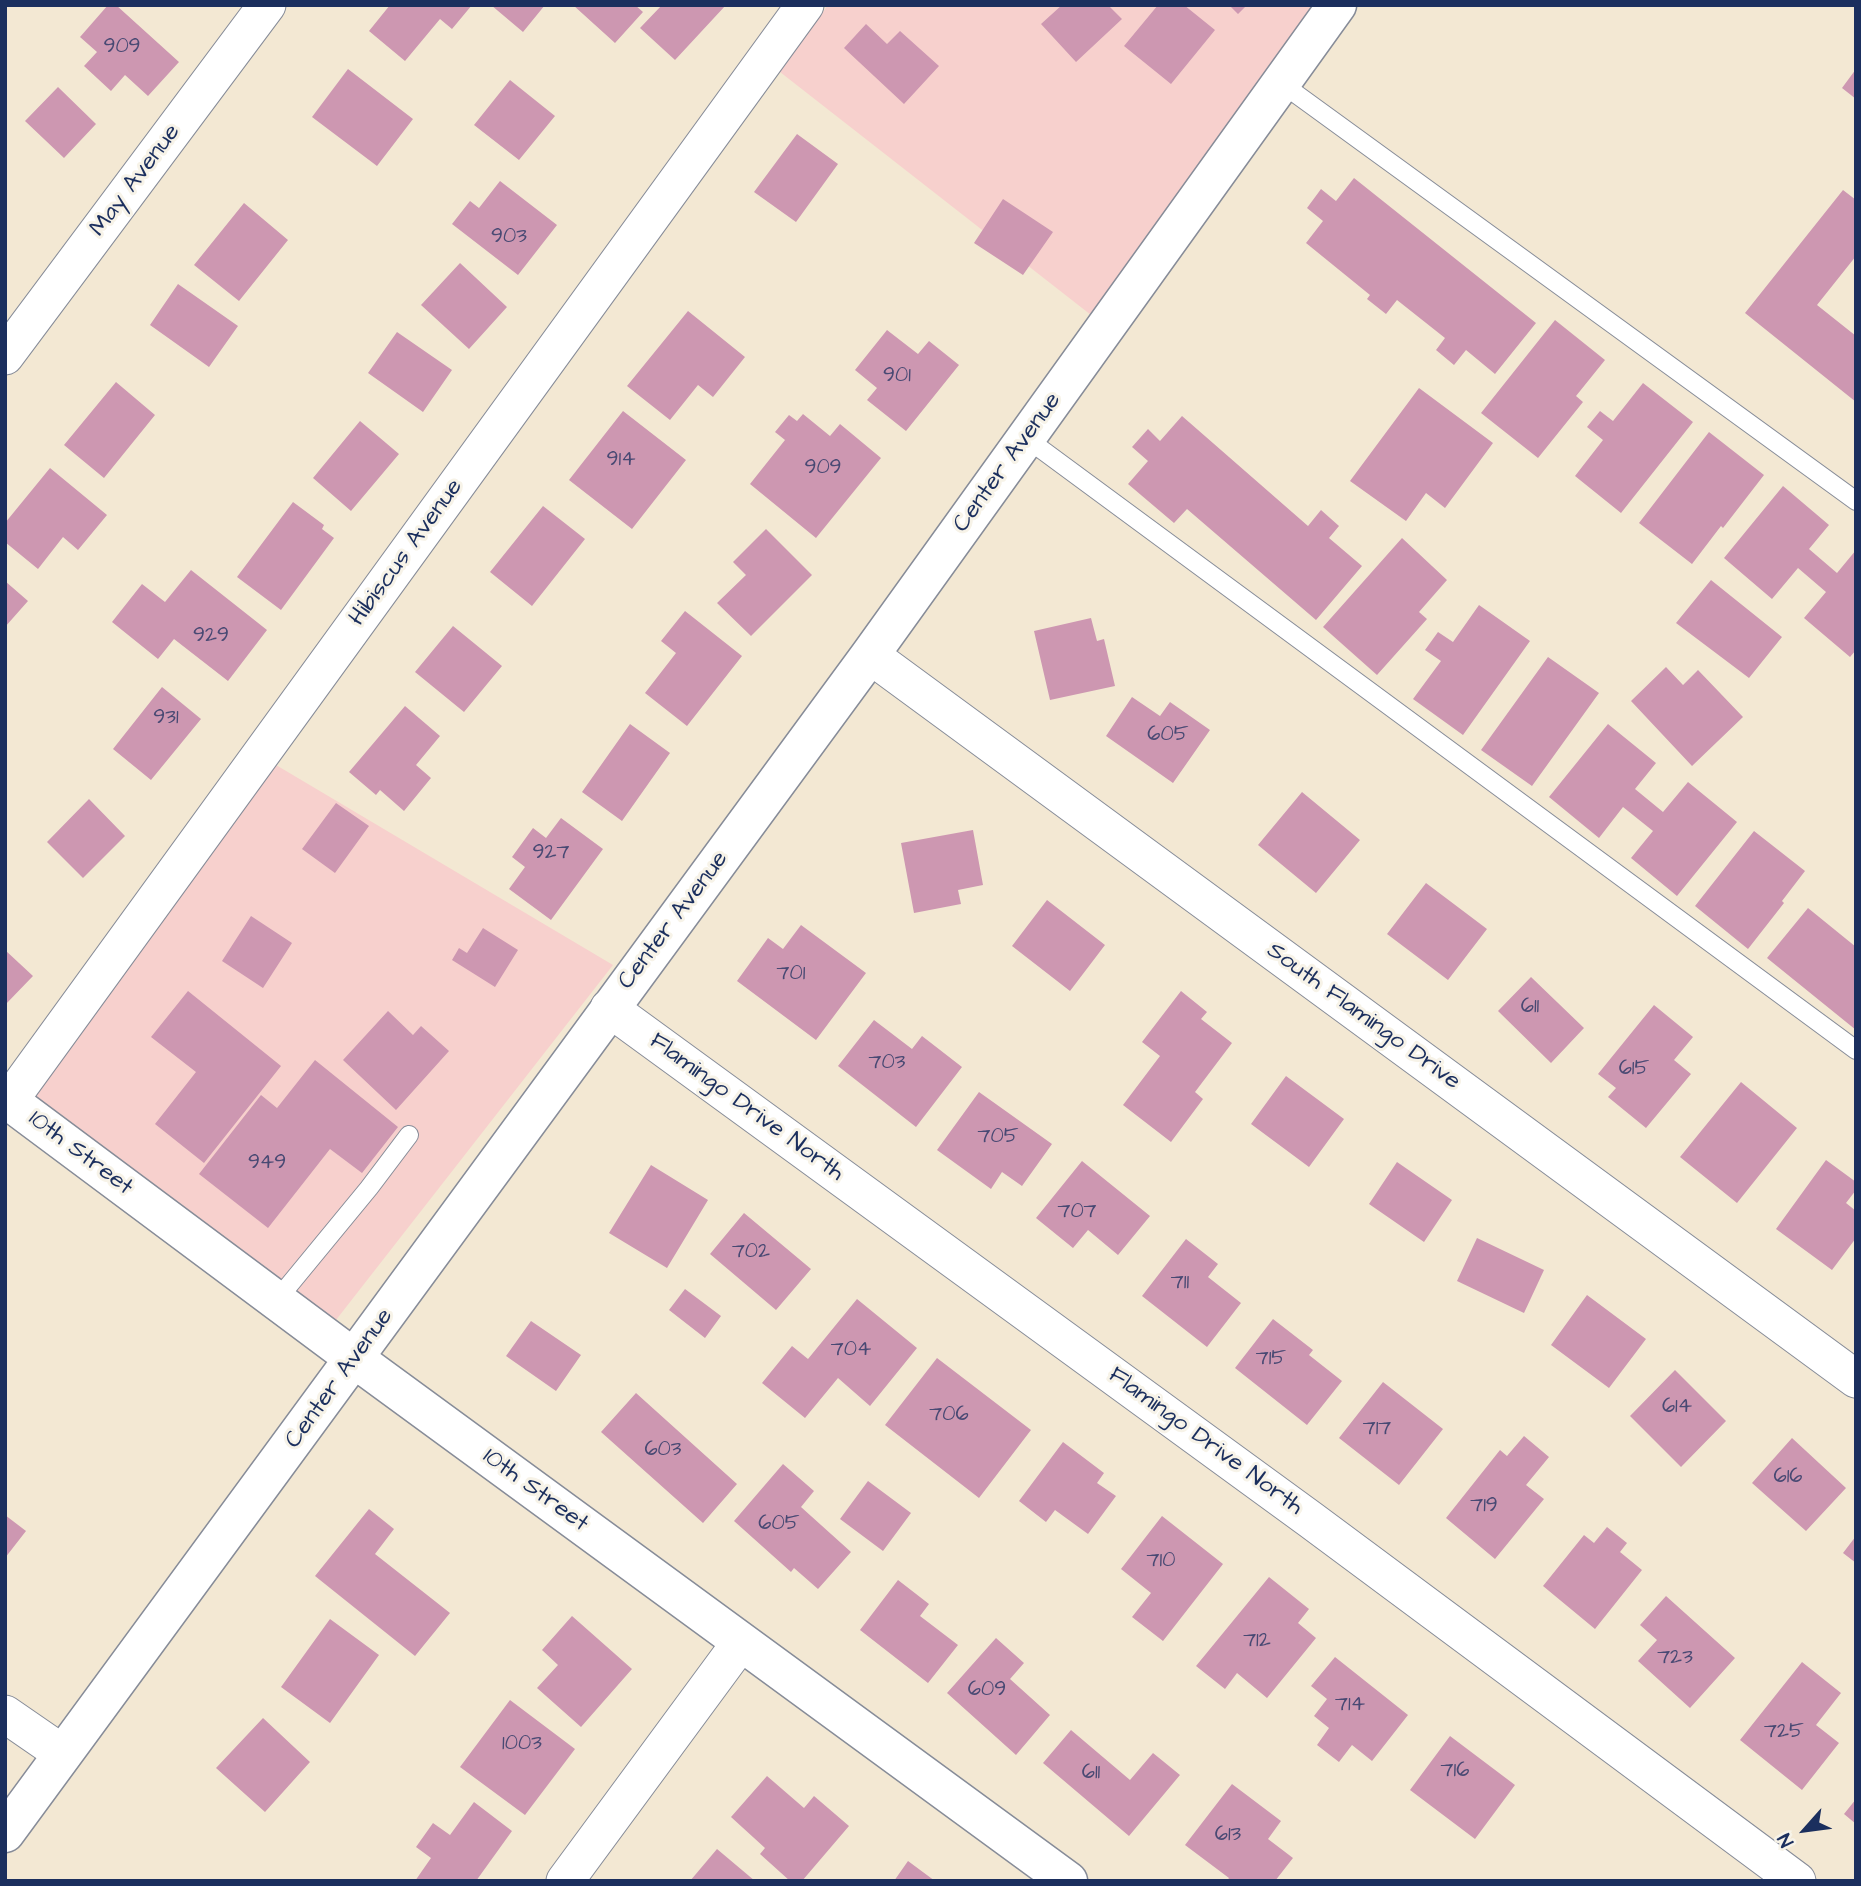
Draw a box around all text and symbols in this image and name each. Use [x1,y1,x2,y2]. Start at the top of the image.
house number: 909 [103,35,141,61]
street label: May Avenue [85,119,187,243]
house number: 903 [491,225,527,251]
house number: 901 [883,364,911,390]
street label: Center Avenue [948,388,1068,538]
house number: 914 [607,448,635,474]
house number: 909 [804,456,842,482]
street label: Hibiscus Avenue [344,474,470,632]
house number: 929 [193,624,229,650]
house number: 931 [153,706,179,732]
house number: 605 [1147,723,1189,749]
house number: 927 [533,841,569,867]
street label: Center Avenue [613,846,735,996]
street label: South Flamingo Drive [1260,937,1466,1097]
house number: 701 [777,962,805,988]
house number: 611 [1521,995,1539,1021]
street label: Flamingo Drive North [643,1028,849,1188]
house number: 703 [869,1051,905,1077]
house number: 615 [1619,1057,1649,1083]
street label: 10th Street [22,1105,138,1203]
house number: 705 [977,1125,1019,1151]
house number: 949 [248,1151,286,1177]
house number: 707 [1057,1200,1097,1226]
house number: 702 [732,1240,770,1266]
house number: 711 [1171,1271,1189,1297]
street label: Center Avenue [280,1304,400,1454]
house number: 704 [831,1338,871,1364]
house number: 715 [1256,1347,1286,1373]
street label: Flamingo Drive North [1102,1362,1308,1522]
house number: 614 [1662,1395,1692,1421]
house number: 706 [929,1403,969,1429]
house number: 717 [1363,1417,1391,1443]
house number: 603 [644,1438,682,1464]
street label: 10th Street [477,1443,593,1539]
house number: 616 [1773,1465,1803,1491]
house number: 719 [1470,1494,1498,1520]
house number: 605 [758,1512,800,1538]
house number: 710 [1147,1549,1175,1575]
house number: 712 [1243,1629,1271,1655]
house number: 723 [1657,1646,1693,1672]
house number: 609 [968,1678,1006,1704]
house number: 714 [1335,1693,1365,1719]
house number: 725 [1764,1720,1804,1746]
house number: 1003 [502,1732,542,1758]
house number: 716 [1441,1759,1469,1785]
house number: 611 [1082,1761,1100,1787]
north arrow [1770,1795,1840,1865]
house number: 613 [1215,1823,1241,1849]
text: N [1771,1828,1801,1852]

